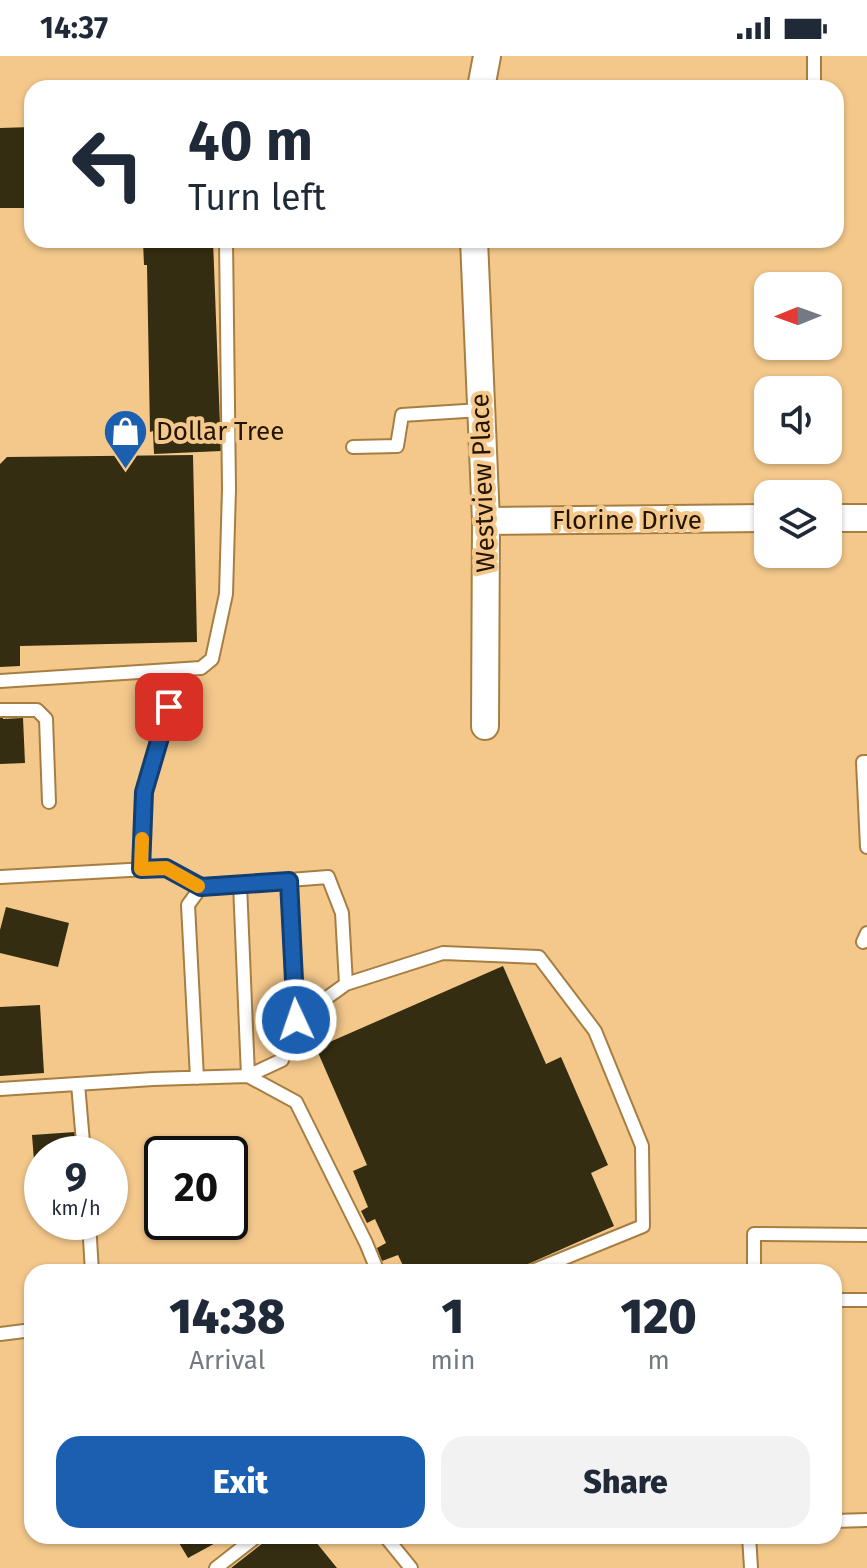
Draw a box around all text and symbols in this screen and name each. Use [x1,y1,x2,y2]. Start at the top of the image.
text: 14:37 [40,10,108,46]
text: 40 m [188,108,313,175]
icon: left [56,112,160,216]
text: Turn left [188,176,326,220]
north arrow [754,272,842,360]
map controls [754,272,842,568]
button: sound [754,376,842,464]
street label: Westview Place [464,393,502,573]
shop icon: Dollar Tree [101,407,149,470]
place label: Dollar Tree [156,416,284,447]
button: layers [754,480,842,568]
street label: Florine Drive [552,505,702,536]
pin [135,673,203,741]
icon: arrive [147,685,191,729]
position arrow [254,978,338,1062]
speed limit sign: 20 [144,1136,248,1240]
text: 9 [65,1154,87,1202]
text: km/h [51,1196,101,1220]
text: 14:38 [169,1288,285,1346]
text: 1 [442,1288,464,1346]
text: 120 [621,1288,697,1346]
text: Arrival [189,1345,265,1376]
text: min [431,1345,475,1376]
text: m [648,1345,670,1376]
button: Exit [56,1436,425,1528]
button: Share [441,1436,810,1528]

